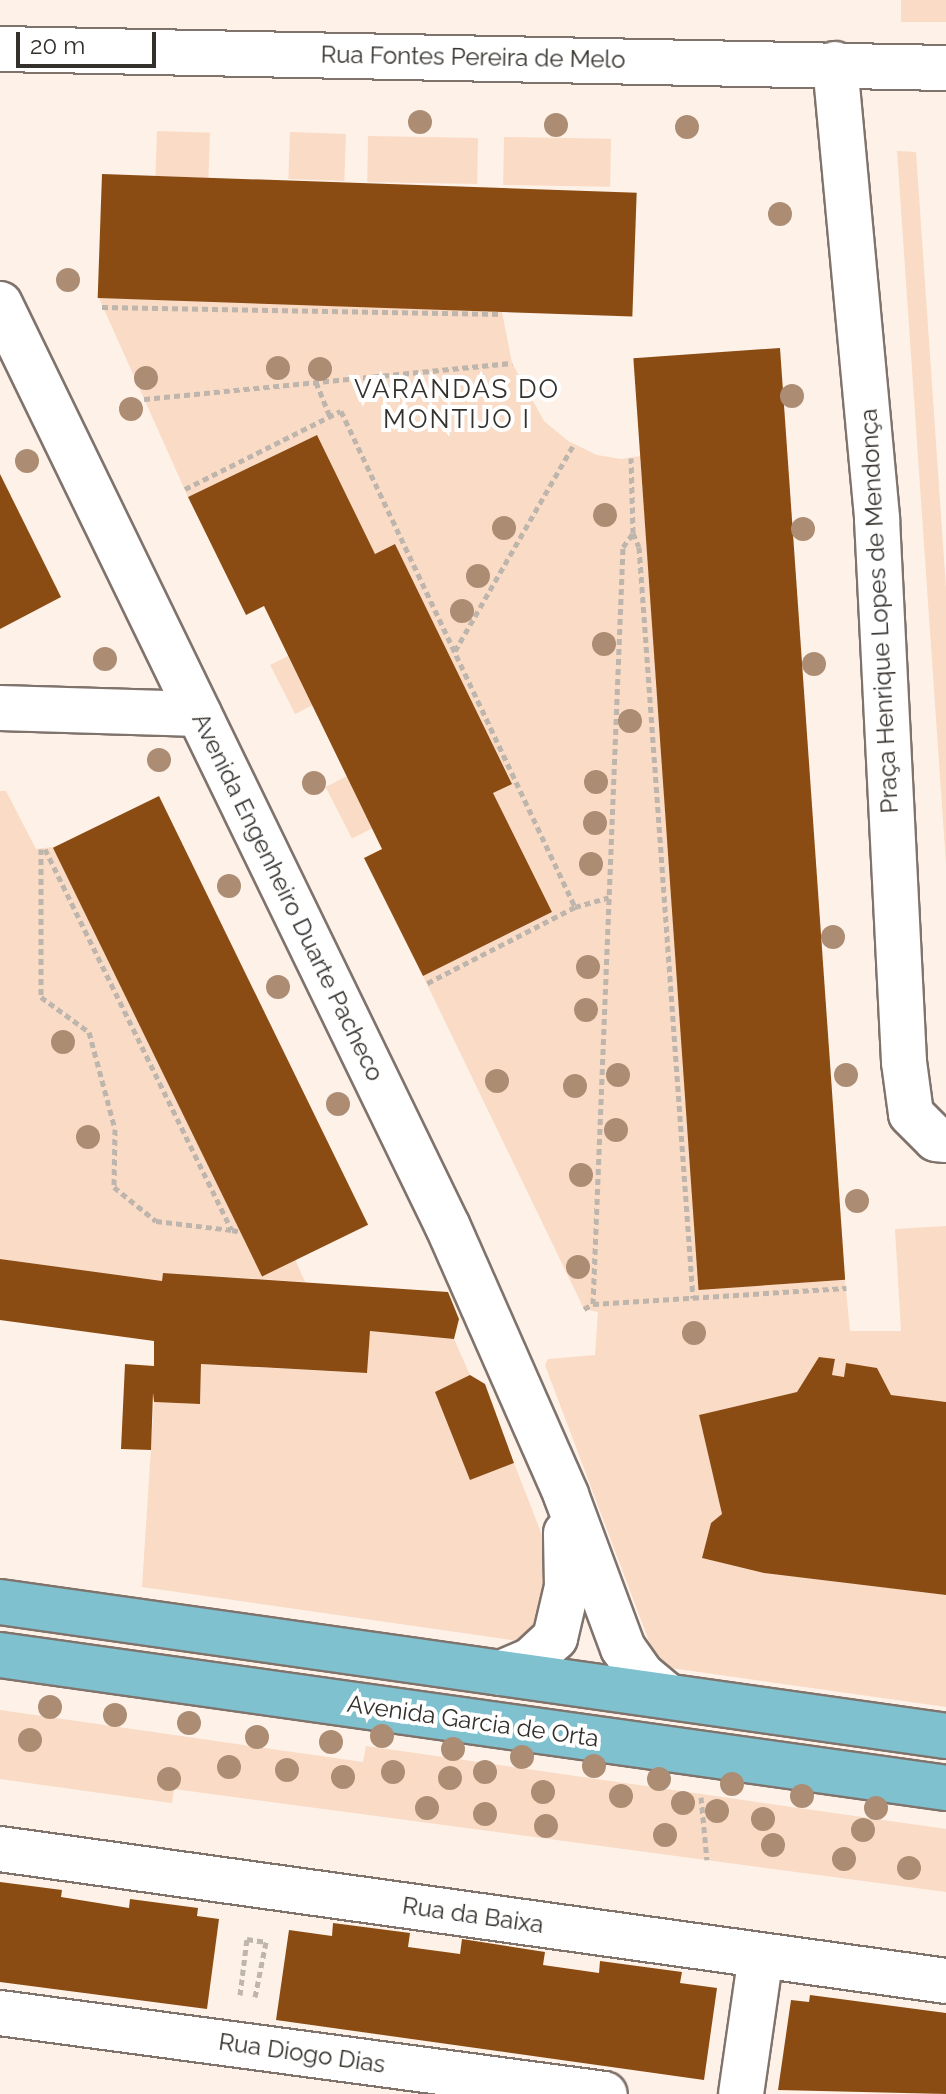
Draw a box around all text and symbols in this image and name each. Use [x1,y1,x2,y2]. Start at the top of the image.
scale bar [20,16,160,66]
text: 20 m [30,31,85,60]
street label: Rua Fontes Pereira de Melo [320,40,626,74]
district label: VARANDAS DO MONTIJO I [354,374,560,436]
street label: Praça Henrique Lopes de Mendonça [854,408,904,814]
street label: Avenida Engenheiro Duarte Pacheco [186,708,390,1086]
street label: Avenida Garcia de Orta [345,1689,601,1753]
street label: Rua da Baixa [400,1891,546,1939]
street label: Rua Diogo Dias [217,2027,387,2079]

